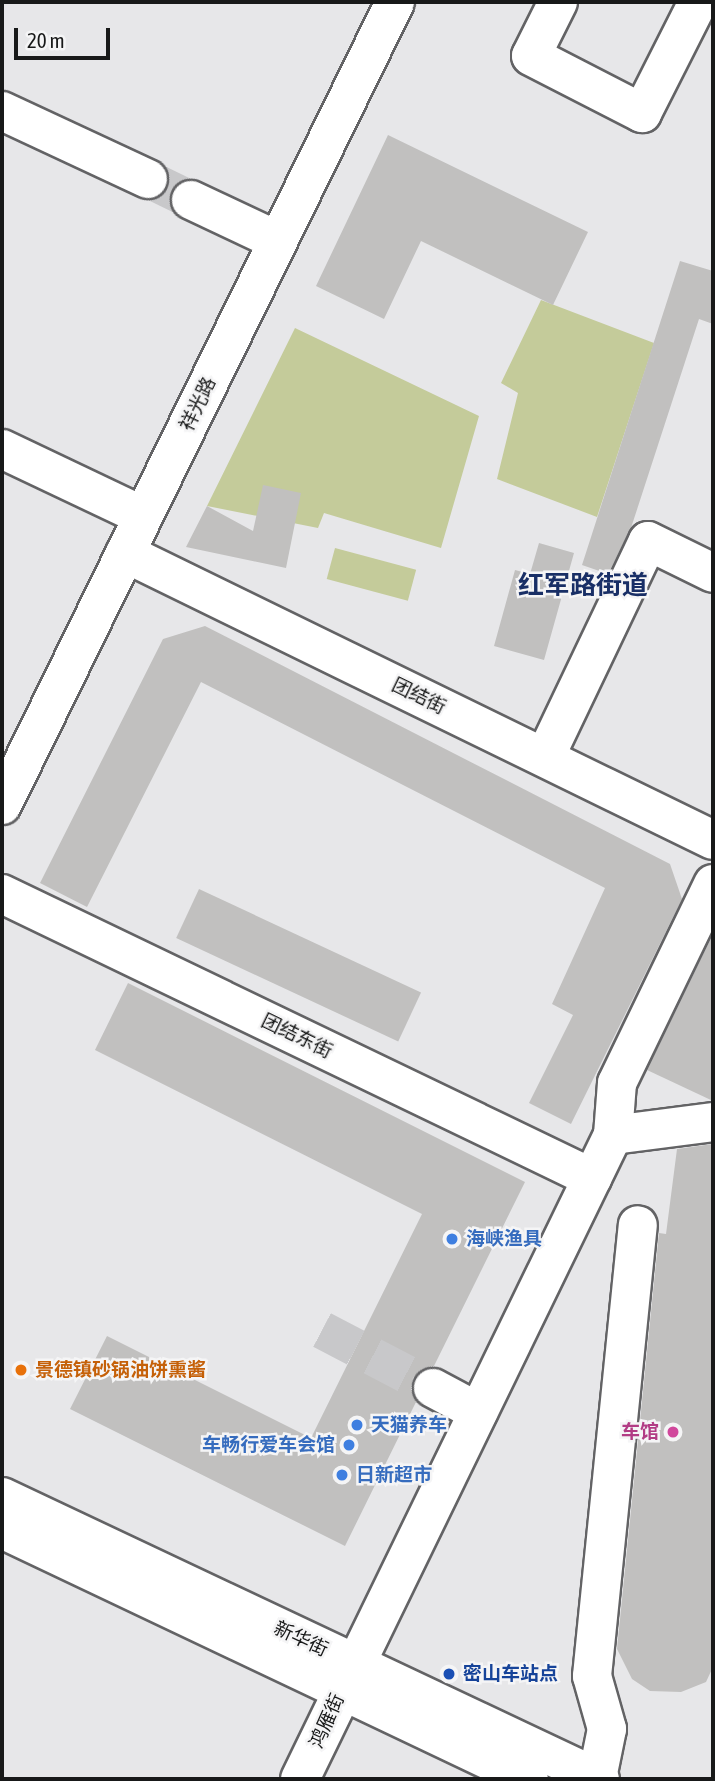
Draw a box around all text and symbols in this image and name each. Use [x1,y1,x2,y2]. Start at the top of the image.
scale bar [18,14,114,58]
text: 20 m [27,28,65,52]
street label: 祥光路 [175,373,221,435]
district label: 红军路街道 [518,570,648,602]
street label: 团结街 [388,673,450,719]
street label: 团结东街 [258,1009,336,1063]
place label: 海峡渔具 [466,1228,542,1250]
marker: 海峡渔具 [444,1231,460,1247]
place label: 景德镇砂锅油饼熏酱 [35,1359,206,1381]
marker: 景德镇砂锅油饼熏酱 [13,1362,29,1378]
place label: 天猫养车 [371,1414,447,1436]
marker: 天猫养车 [349,1417,365,1433]
place label: 车馆 [621,1421,659,1443]
marker: 车馆 [665,1424,681,1440]
place label: 车畅行爱车会馆 [202,1434,335,1456]
marker: 车畅行爱车会馆 [341,1437,357,1453]
place label: 日新超市 [356,1464,432,1486]
marker: 日新超市 [334,1467,350,1483]
street label: 新华街 [270,1617,332,1661]
place label: 密山车站点 [463,1663,558,1685]
marker: 密山车站点 [441,1666,457,1682]
street label: 鸿雁街 [305,1690,349,1752]

